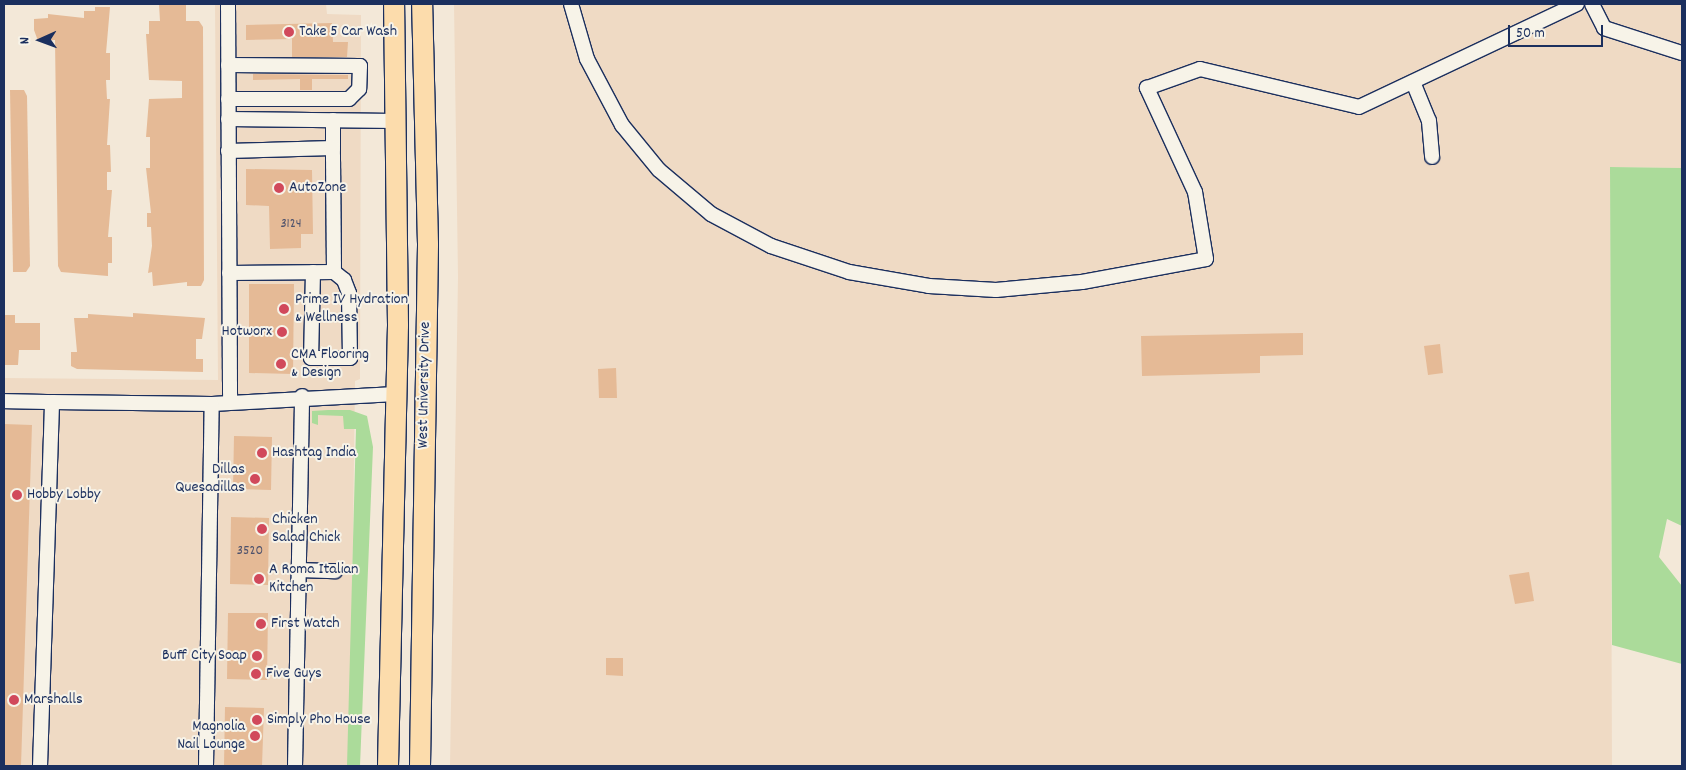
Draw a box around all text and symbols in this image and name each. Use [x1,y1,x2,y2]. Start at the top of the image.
north arrow [15,15,65,65]
scale bar [1511,15,1606,47]
place label: Take 5 Car Wash [299,22,397,42]
text: 50 m [1516,23,1545,45]
marker: Take 5 Car Wash [283,26,295,38]
text: N [15,37,35,44]
place label: AutoZone [289,178,346,198]
marker: AutoZone [273,182,285,194]
house number: 3124 [280,216,302,232]
place label: Prime IV Hydration & Wellness [295,290,408,328]
marker: Prime IV Hydration & Wellness [277,302,291,316]
street label: West University Drive [414,321,436,449]
place label: Hotworx [221,322,272,342]
marker: Hotworx [276,326,288,338]
place label: CMA Flooring & Design [291,345,369,383]
marker: CMA Flooring & Design [275,358,287,370]
place label: Hashtag India [272,443,356,463]
marker: Hashtag India [256,447,268,459]
place label: Dillas Quesadillas [175,460,245,498]
marker: Dillas Quesadillas [249,473,261,485]
place label: Hobby Lobby [27,485,100,505]
marker: Hobby Lobby [11,489,23,501]
place label: Chicken Salad Chick [272,510,340,548]
marker: Chicken Salad Chick [256,523,268,535]
house number: 3520 [237,543,263,559]
place label: A Roma Italian Kitchen [269,560,358,598]
marker: A Roma Italian Kitchen [253,573,265,585]
place label: First Watch [271,614,340,634]
marker: First Watch [255,618,267,630]
place label: Buff City Soap [162,646,247,666]
marker: Buff City Soap [251,650,263,662]
place label: Five Guys [266,664,322,684]
marker: Five Guys [250,668,262,680]
place label: Marshalls [24,690,83,710]
marker: Marshalls [8,694,20,706]
place label: Simply Pho House [267,710,371,730]
marker: Simply Pho House [251,714,263,726]
place label: Magnolia Nail Lounge [177,717,245,755]
marker: Magnolia Nail Lounge [249,730,261,742]

